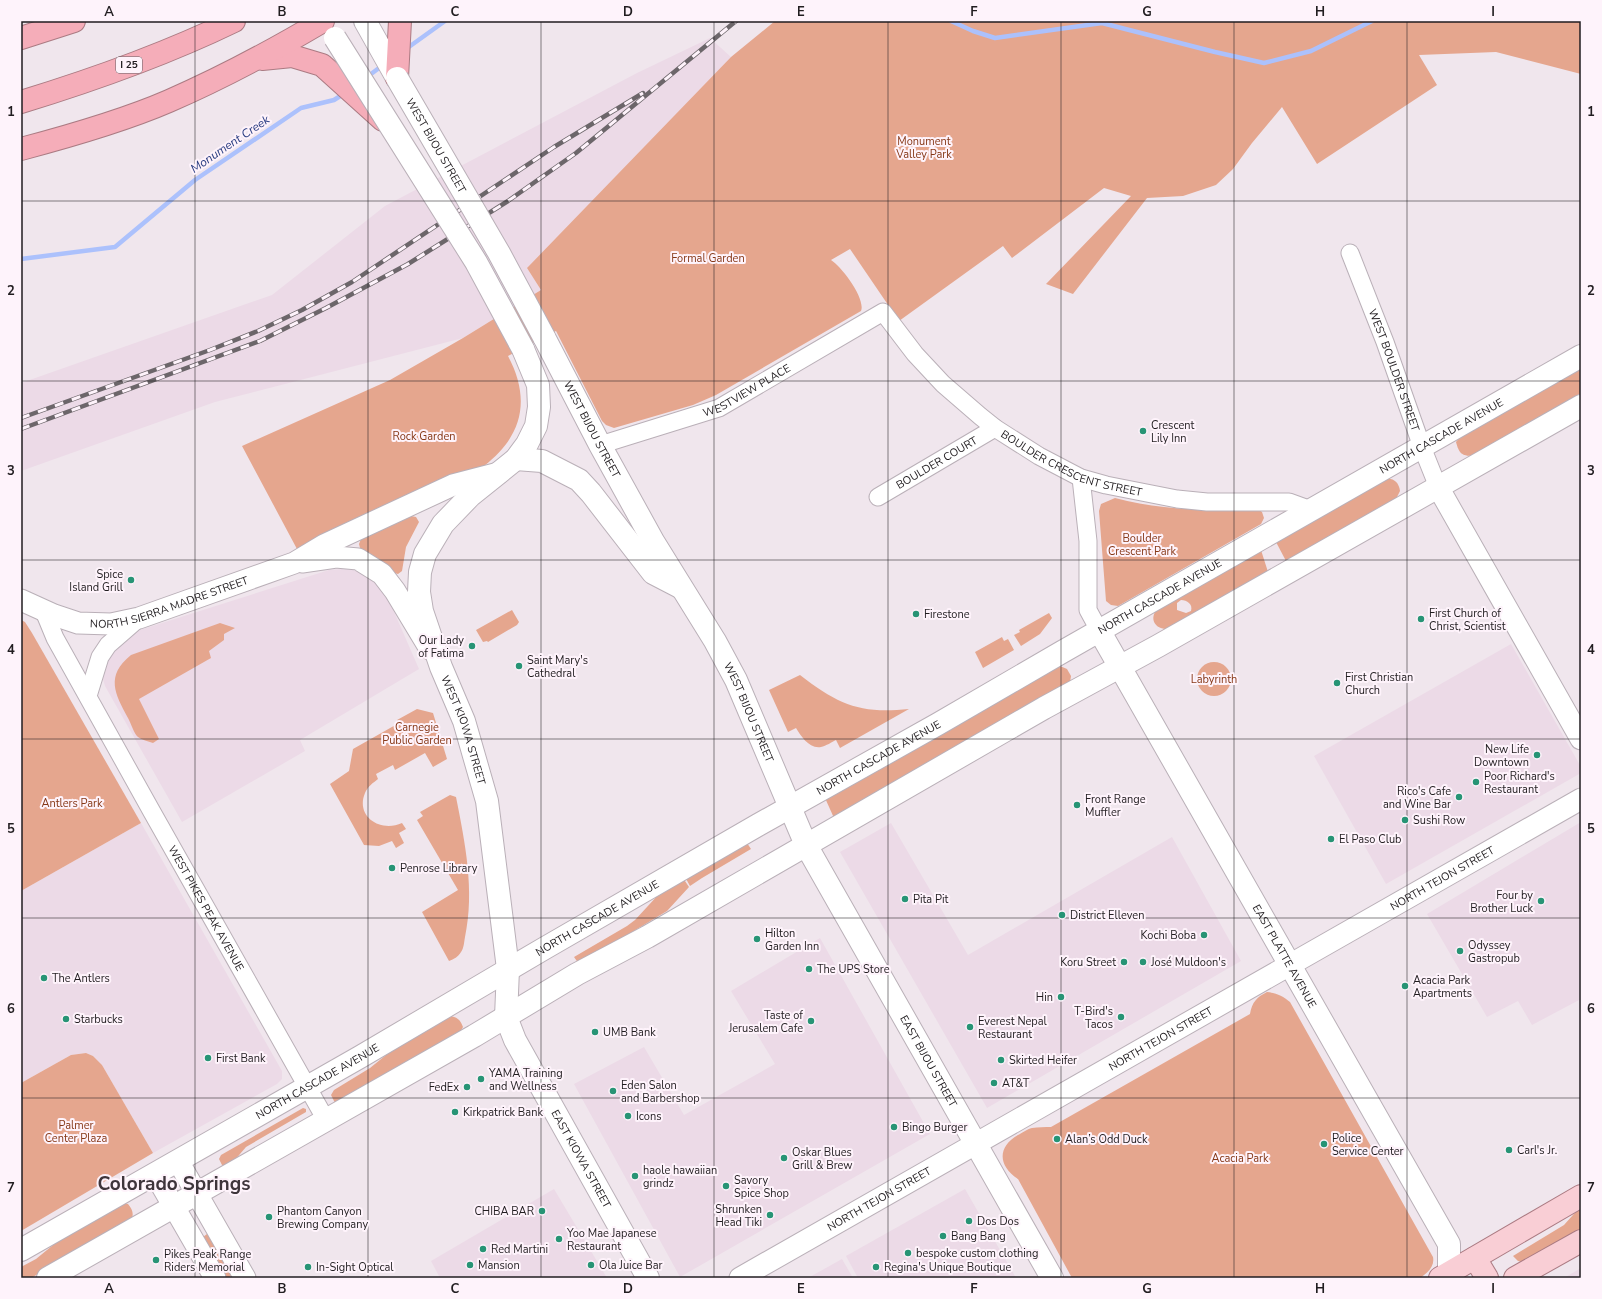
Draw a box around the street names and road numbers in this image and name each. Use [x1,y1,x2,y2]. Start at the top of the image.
road number: I 25 [116,57,142,73]
street label: WEST BIJOU STREET [403,95,470,196]
street label: WEST BOULDER STREET [1365,307,1423,433]
street label: WESTVIEW PLACE [701,360,793,420]
street label: WEST BIJOU STREET [560,378,624,481]
street label: NORTH CASCADE AVENUE [1377,395,1506,477]
street label: BOULDER CRESCENT STREET [998,426,1144,500]
street label: BOULDER COURT [893,432,980,492]
street label: NORTH CASCADE AVENUE [1095,555,1224,638]
street label: NORTH SIERRA MADRE STREET [90,572,251,632]
street label: WEST BIJOU STREET [720,660,778,765]
street label: WEST KIOWA STREET [438,673,489,787]
street label: NORTH CASCADE AVENUE [814,717,943,798]
street label: NORTH TEJON STREET [1387,842,1497,914]
street label: WEST PIKES PEAK AVENUE [165,843,248,974]
street label: NORTH CASCADE AVENUE [533,876,662,959]
street label: EAST PLATTE AVENUE [1249,902,1320,1010]
street label: NORTH TEJON STREET [1106,1003,1216,1074]
street label: EAST BIJOU STREET [897,1012,961,1110]
street label: NORTH CASCADE AVENUE [253,1040,382,1122]
street label: EAST KIOWA STREET [548,1107,615,1211]
street label: NORTH TEJON STREET [824,1163,934,1234]

